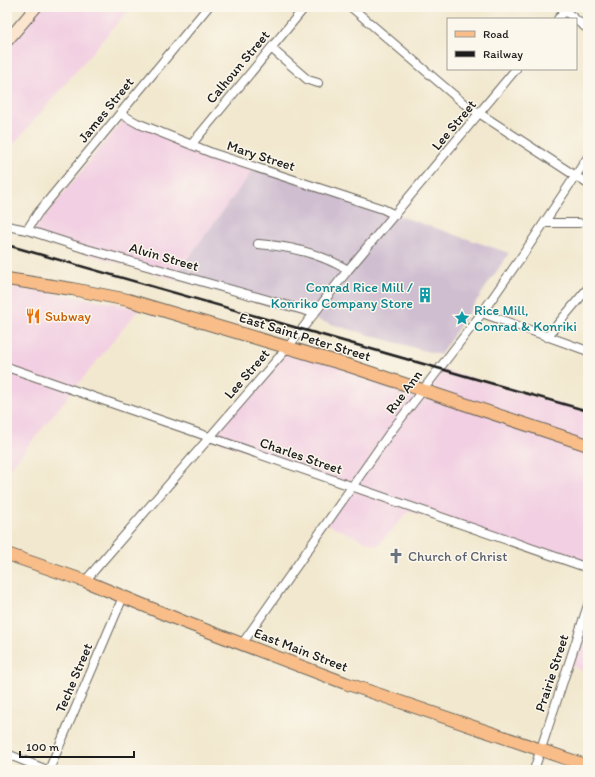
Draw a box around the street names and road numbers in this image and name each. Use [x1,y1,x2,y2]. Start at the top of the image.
street label: Calhoun Street [202,27,274,107]
street label: James Street [75,74,137,146]
street label: Lee Street [428,96,480,154]
street label: Mary Street [225,137,297,175]
street label: Alvin Street [127,239,201,275]
street label: East Saint Peter Street [237,309,373,365]
street label: Lee Street [221,346,273,402]
street label: Rue Ann [382,366,426,417]
street label: Charles Street [257,434,345,478]
street label: East Main Street [252,624,350,676]
street label: Prairie Street [531,632,573,714]
street label: Teche Street [52,641,96,715]

